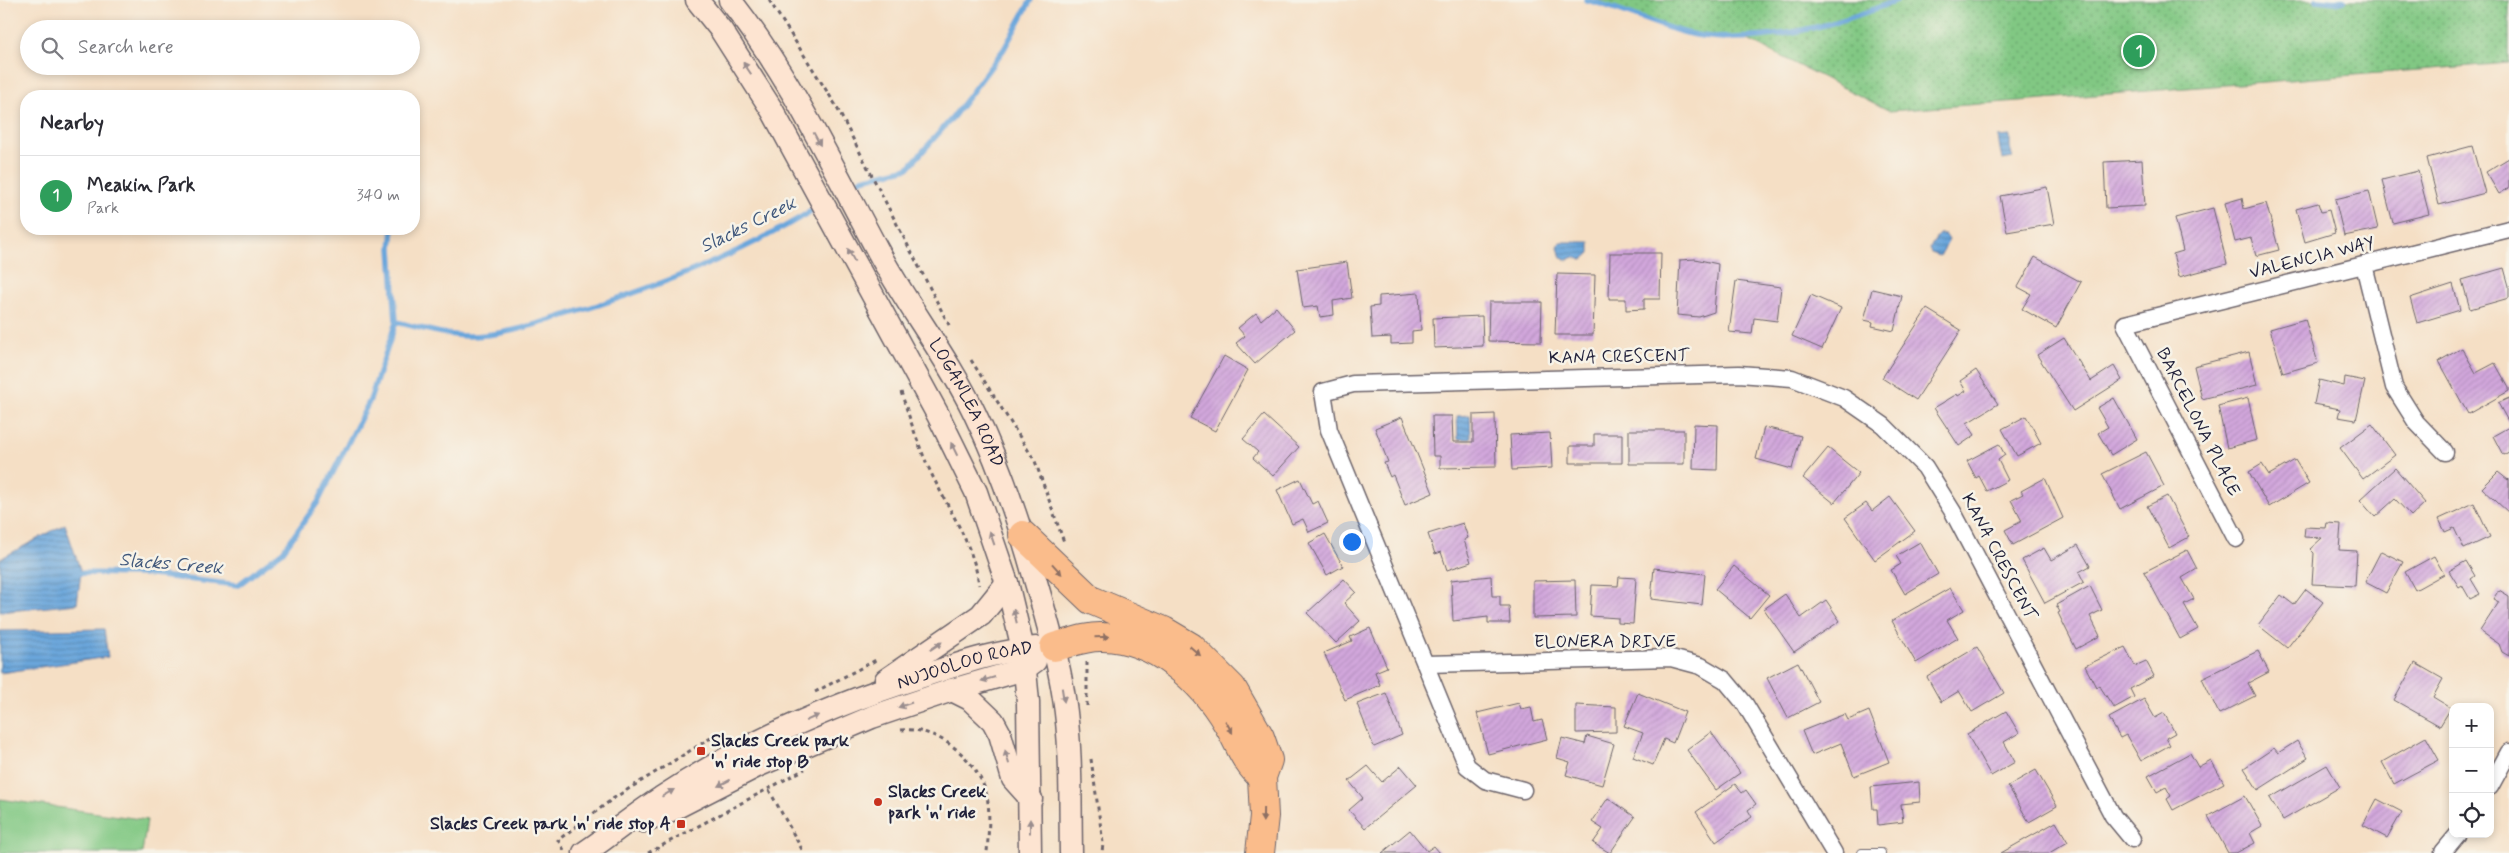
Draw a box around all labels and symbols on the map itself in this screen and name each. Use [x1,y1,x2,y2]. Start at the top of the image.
pin: 1 [2123,32,2155,70]
one-way arrow [742,61,752,75]
one-way arrow [813,132,821,147]
water label: Slacks Creek [696,190,801,259]
street label: VALENCIA WAY [2247,231,2377,285]
one-way arrow [847,248,855,263]
street label: LOGANLEA ROAD [923,334,1009,471]
street label: KANA CRESCENT [1549,344,1690,370]
street label: BARCELONA PLACE [2150,344,2246,500]
one-way arrow [950,441,958,456]
street label: KANA CRESCENT [1955,489,2043,625]
your location [1339,529,1365,555]
one-way arrow [988,530,995,545]
water label: Slacks Creek [118,547,225,581]
one-way arrow [1052,562,1063,575]
one-way arrow [1011,608,1019,623]
street label: ELONERA DRIVE [1534,630,1676,654]
one-way arrow [1094,633,1110,641]
street label: NUJOOLOO ROAD [894,636,1034,696]
one-way arrow [929,641,942,651]
one-way arrow [1188,646,1201,657]
one-way arrow [980,676,995,684]
one-way arrow [1060,687,1068,703]
one-way arrow [898,702,913,710]
one-way arrow [805,714,819,722]
one-way arrow [1225,720,1234,733]
place label: Slacks Creek park 'n' ride stop B [711,729,850,774]
marker: Slacks Creek park 'n' ride stop B [695,745,707,757]
one-way arrow [1003,750,1011,765]
one-way arrow [717,779,731,787]
place label: Slacks Creek park 'n' ride [888,780,987,825]
one-way arrow [661,789,675,798]
marker: Slacks Creek park 'n' ride [872,796,884,808]
one-way arrow [1259,807,1267,823]
place label: Slacks Creek park 'n' ride stop A [430,812,671,836]
marker: Slacks Creek park 'n' ride stop A [675,818,687,830]
one-way arrow [1027,818,1035,834]

